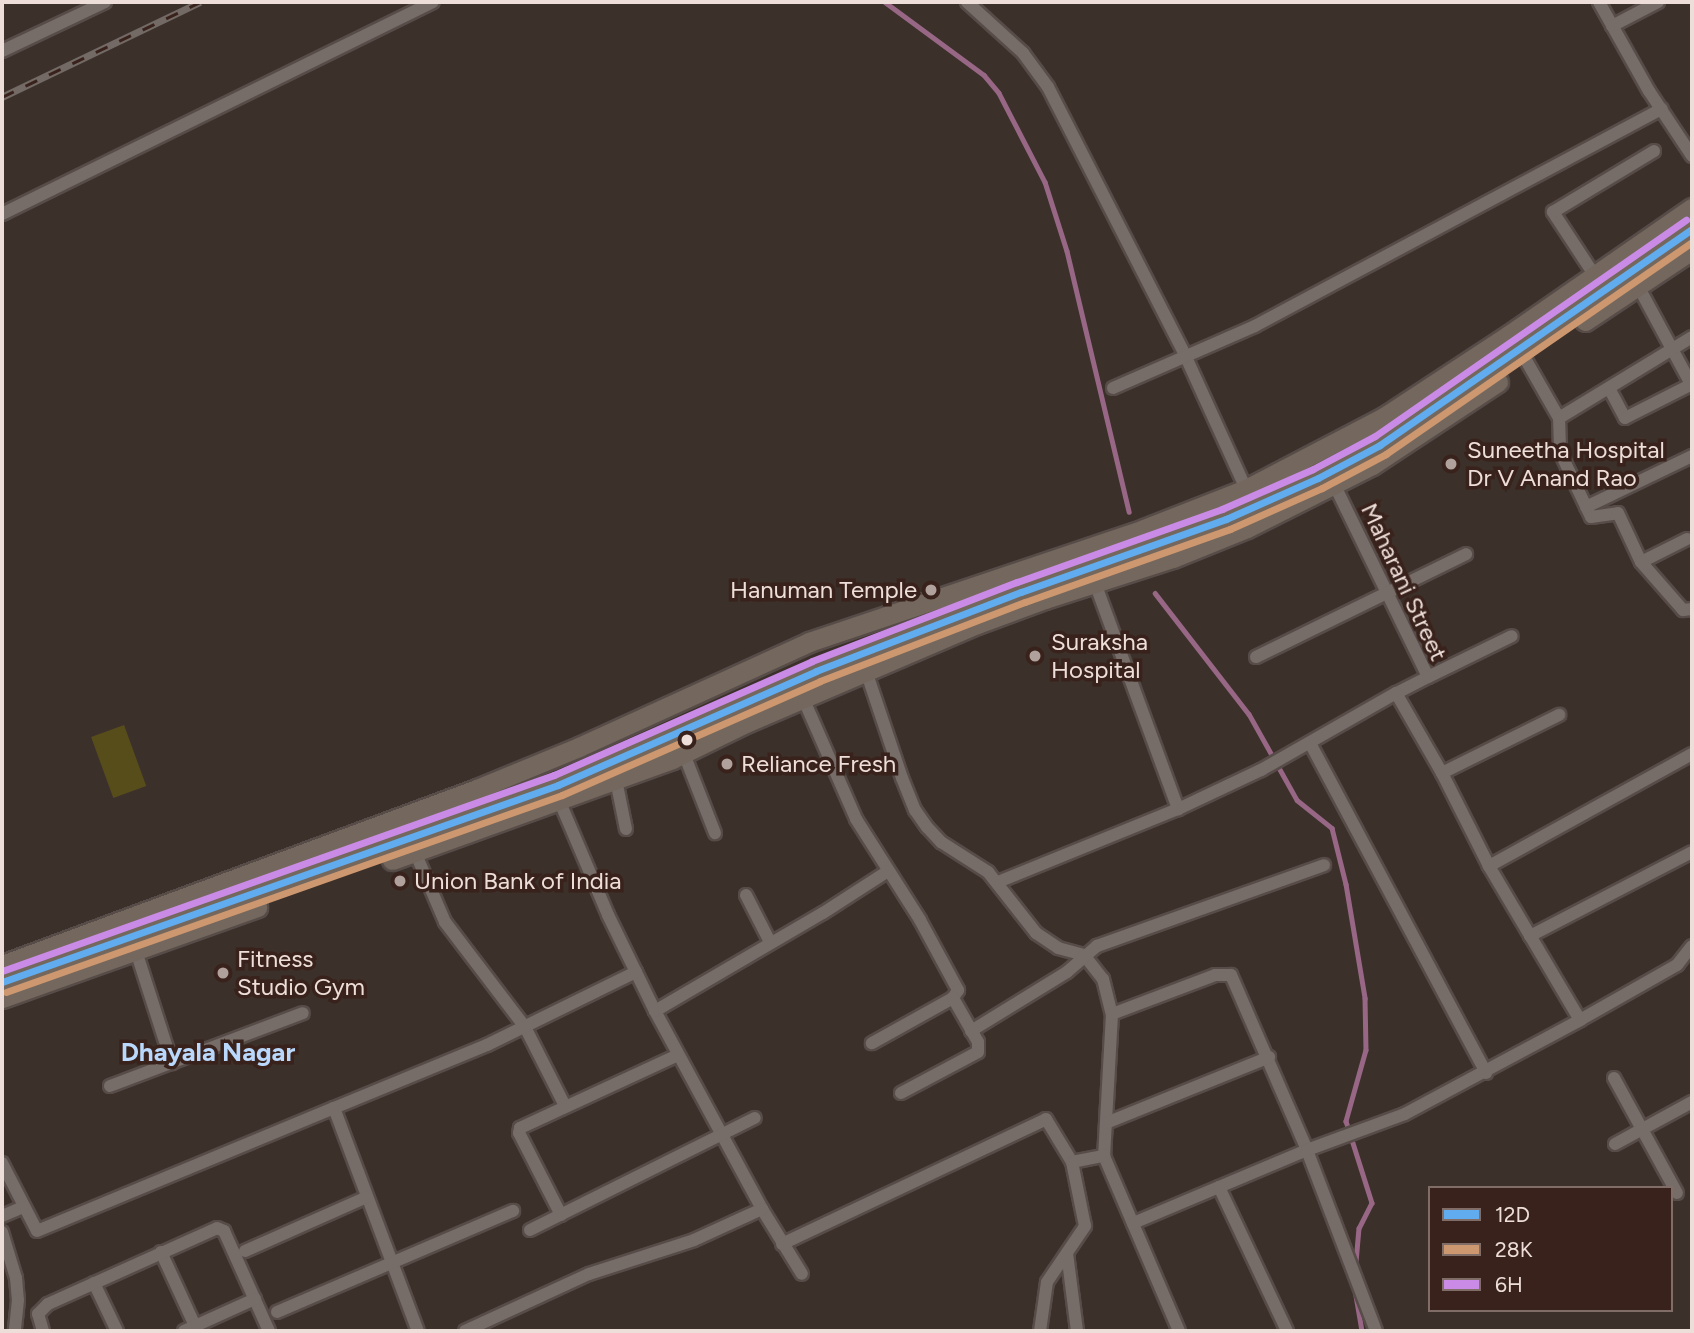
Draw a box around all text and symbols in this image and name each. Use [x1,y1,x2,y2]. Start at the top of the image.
place label: Suneetha Hospital Dr V Anand Rao [1467,436,1665,492]
marker: Suneetha Hospital Dr V Anand Rao [1441,454,1461,474]
street label: Maharani Street [1355,499,1453,665]
place label: Hanuman Temple [730,576,917,604]
marker: Hanuman Temple [923,582,939,598]
place label: Suraksha Hospital [1051,628,1148,684]
marker: Suraksha Hospital [1025,646,1045,666]
unlabelled marker [680,733,694,747]
place label: Reliance Fresh [741,750,896,778]
marker: Reliance Fresh [719,756,735,772]
place label: Union Bank of India [414,867,622,895]
marker: Union Bank of India [392,873,408,889]
place label: Fitness Studio Gym [237,945,365,1001]
marker: Fitness Studio Gym [215,965,231,981]
district label: Dhayala Nagar [121,1037,295,1069]
legend [1428,1186,1673,1312]
text: 12D [1495,1202,1530,1227]
text: 28K [1495,1237,1532,1262]
text: 6H [1495,1272,1523,1297]

